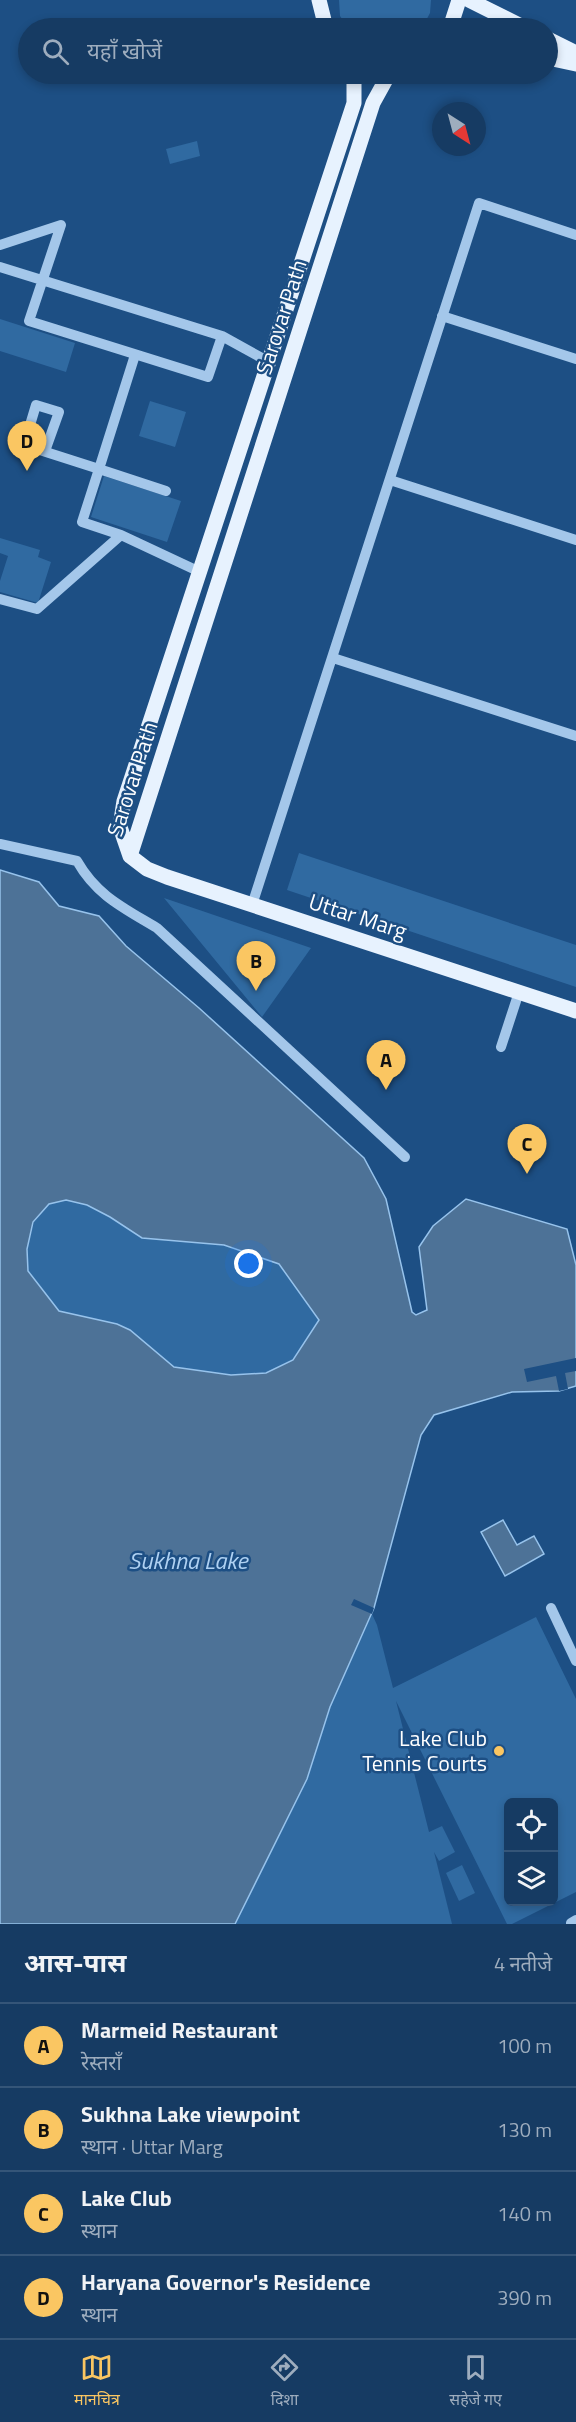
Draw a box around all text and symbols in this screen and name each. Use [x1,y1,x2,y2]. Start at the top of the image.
search box [18,18,558,84]
text: यहाँ खोजें [87,34,162,68]
icon: search [39,35,72,68]
north arrow [432,102,486,156]
street label: Sarovar Path [246,255,316,379]
pin: D [8,422,46,471]
street label: Sarovar Path [97,717,167,841]
street label: Uttar Marg [305,884,411,948]
pin: B [236,942,276,991]
pin: A [366,1040,406,1090]
pin: C [508,1124,546,1174]
your location [234,1249,263,1278]
water label: Sukhna Lake [128,1542,250,1578]
place label: Lake Club Tennis Courts [362,1721,487,1780]
marker: Lake Club Tennis Courts [492,1744,506,1758]
map controls [504,1798,558,1906]
button: locate [504,1798,558,1852]
button: layers [504,1852,558,1906]
text: आस-पास [24,1943,126,1982]
text: 4 नतीजे [494,1948,552,1979]
text: Marmeid Restaurant [81,2013,278,2047]
text: A [37,2030,50,2061]
text: 100 m [497,2030,552,2061]
text: रेस्तराँ [81,2047,122,2078]
text: Sukhna Lake viewpoint [81,2097,300,2131]
text: B [37,2114,50,2145]
text: 130 m [497,2114,552,2145]
text: स्थान · Uttar Marg [81,2131,223,2162]
text: Lake Club [81,2181,172,2215]
text: C [38,2198,49,2229]
text: 140 m [497,2198,552,2229]
text: स्थान [81,2215,117,2246]
text: Haryana Governor's Residence [81,2265,371,2299]
text: D [37,2282,50,2313]
text: 390 m [497,2282,552,2313]
text: स्थान [81,2299,117,2330]
tab: मानचित्र [74,2351,120,2412]
tab: दिशा [268,2351,301,2412]
tab: सहेजे गए [449,2351,502,2412]

